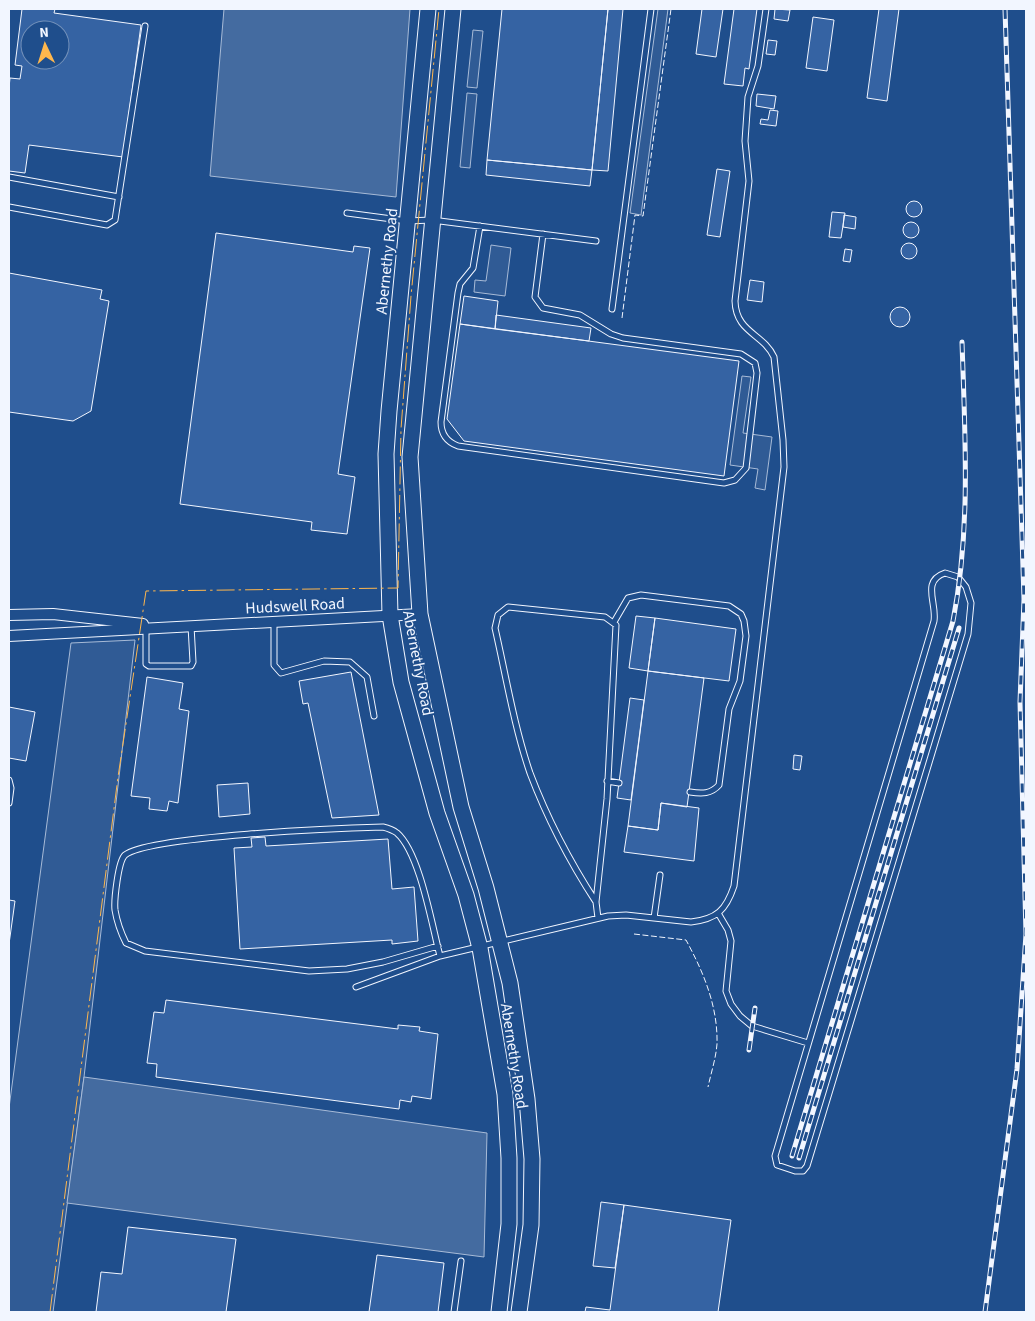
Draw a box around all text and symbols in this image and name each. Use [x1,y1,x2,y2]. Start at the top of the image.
north arrow [20,20,70,70]
text: N [39,23,50,43]
street label: Abernethy Road [370,207,404,315]
street label: Hudswell Road [245,592,345,620]
street label: Abernethy Road [397,609,439,718]
street label: Abernethy Road [495,1002,533,1111]

